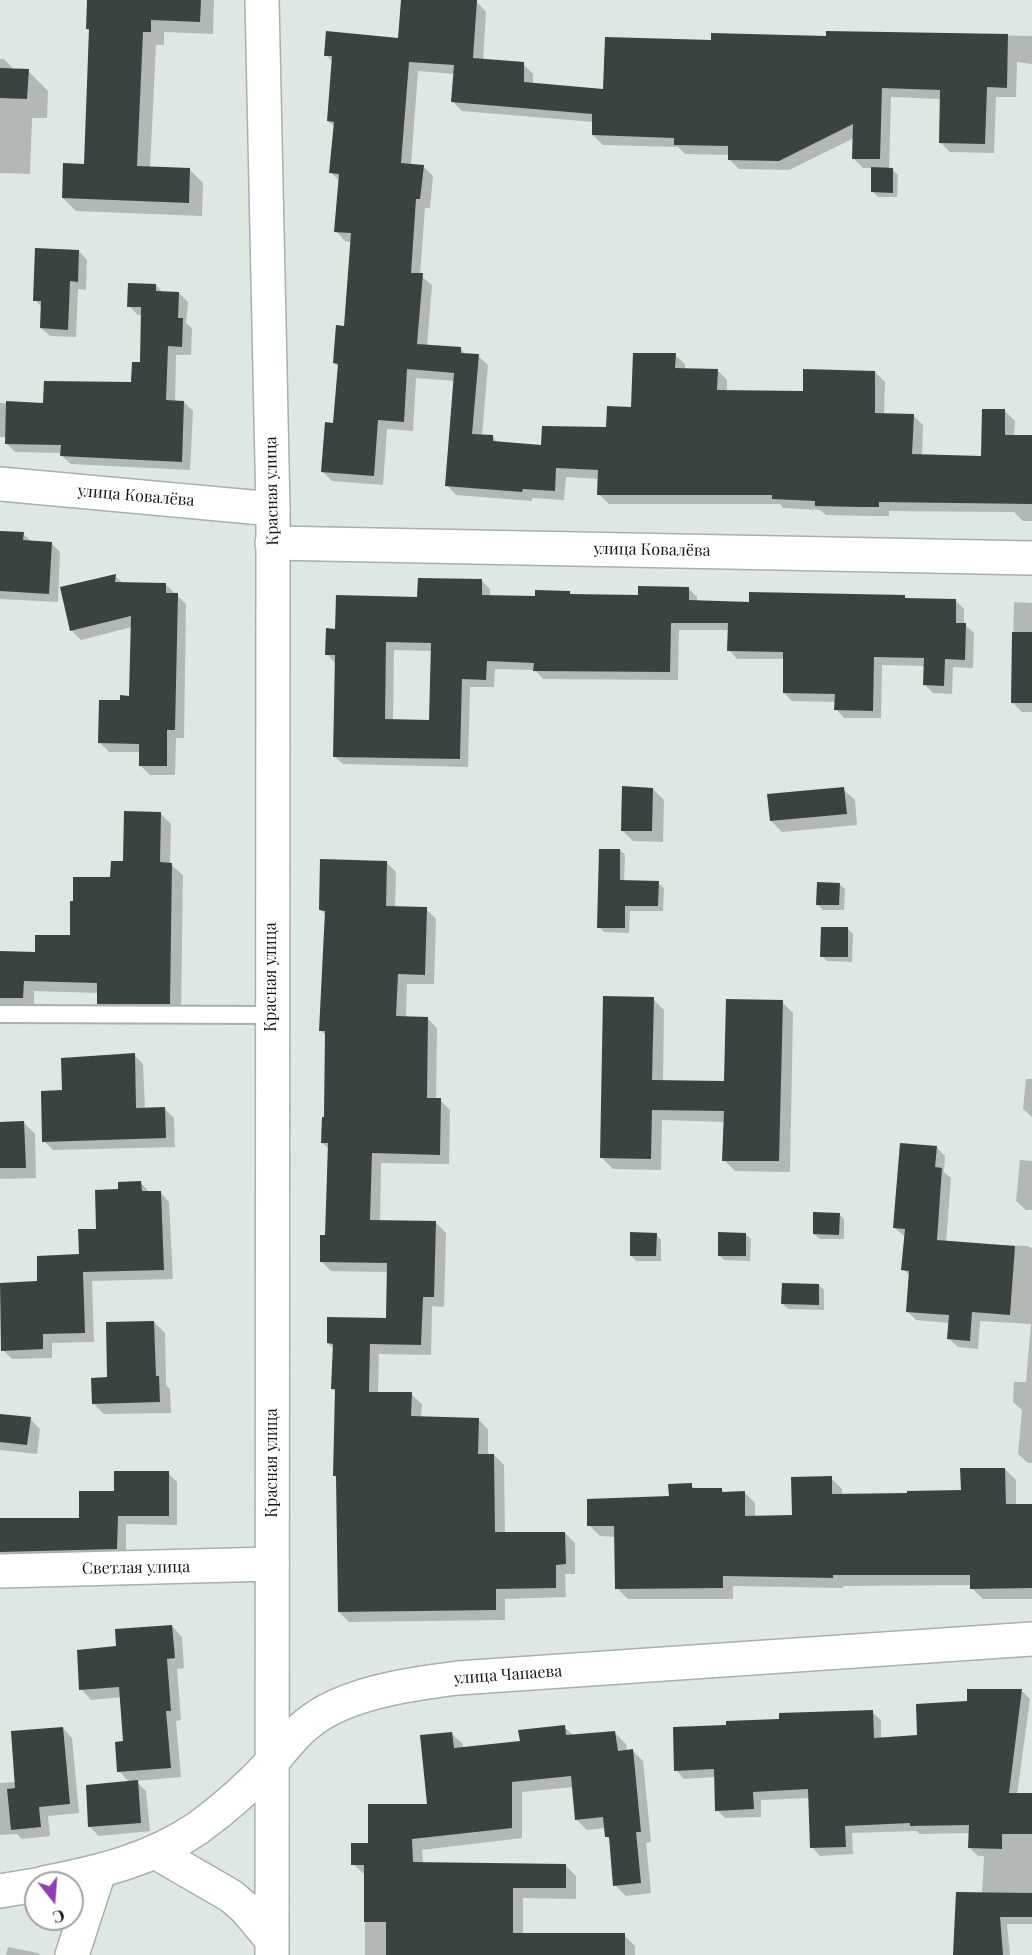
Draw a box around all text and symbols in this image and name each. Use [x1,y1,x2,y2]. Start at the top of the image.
street label: Красная улица [261,436,283,546]
street label: улица Ковалёва [77,481,195,511]
street label: улица Ковалёва [593,539,711,561]
street label: Красная улица [261,922,281,1032]
street label: Красная улица [262,1408,282,1518]
street label: Светлая улица [82,1557,190,1579]
street label: улица Чапаева [453,1662,563,1688]
north arrow [24,1871,84,1931]
text: С [50,1905,67,1928]

